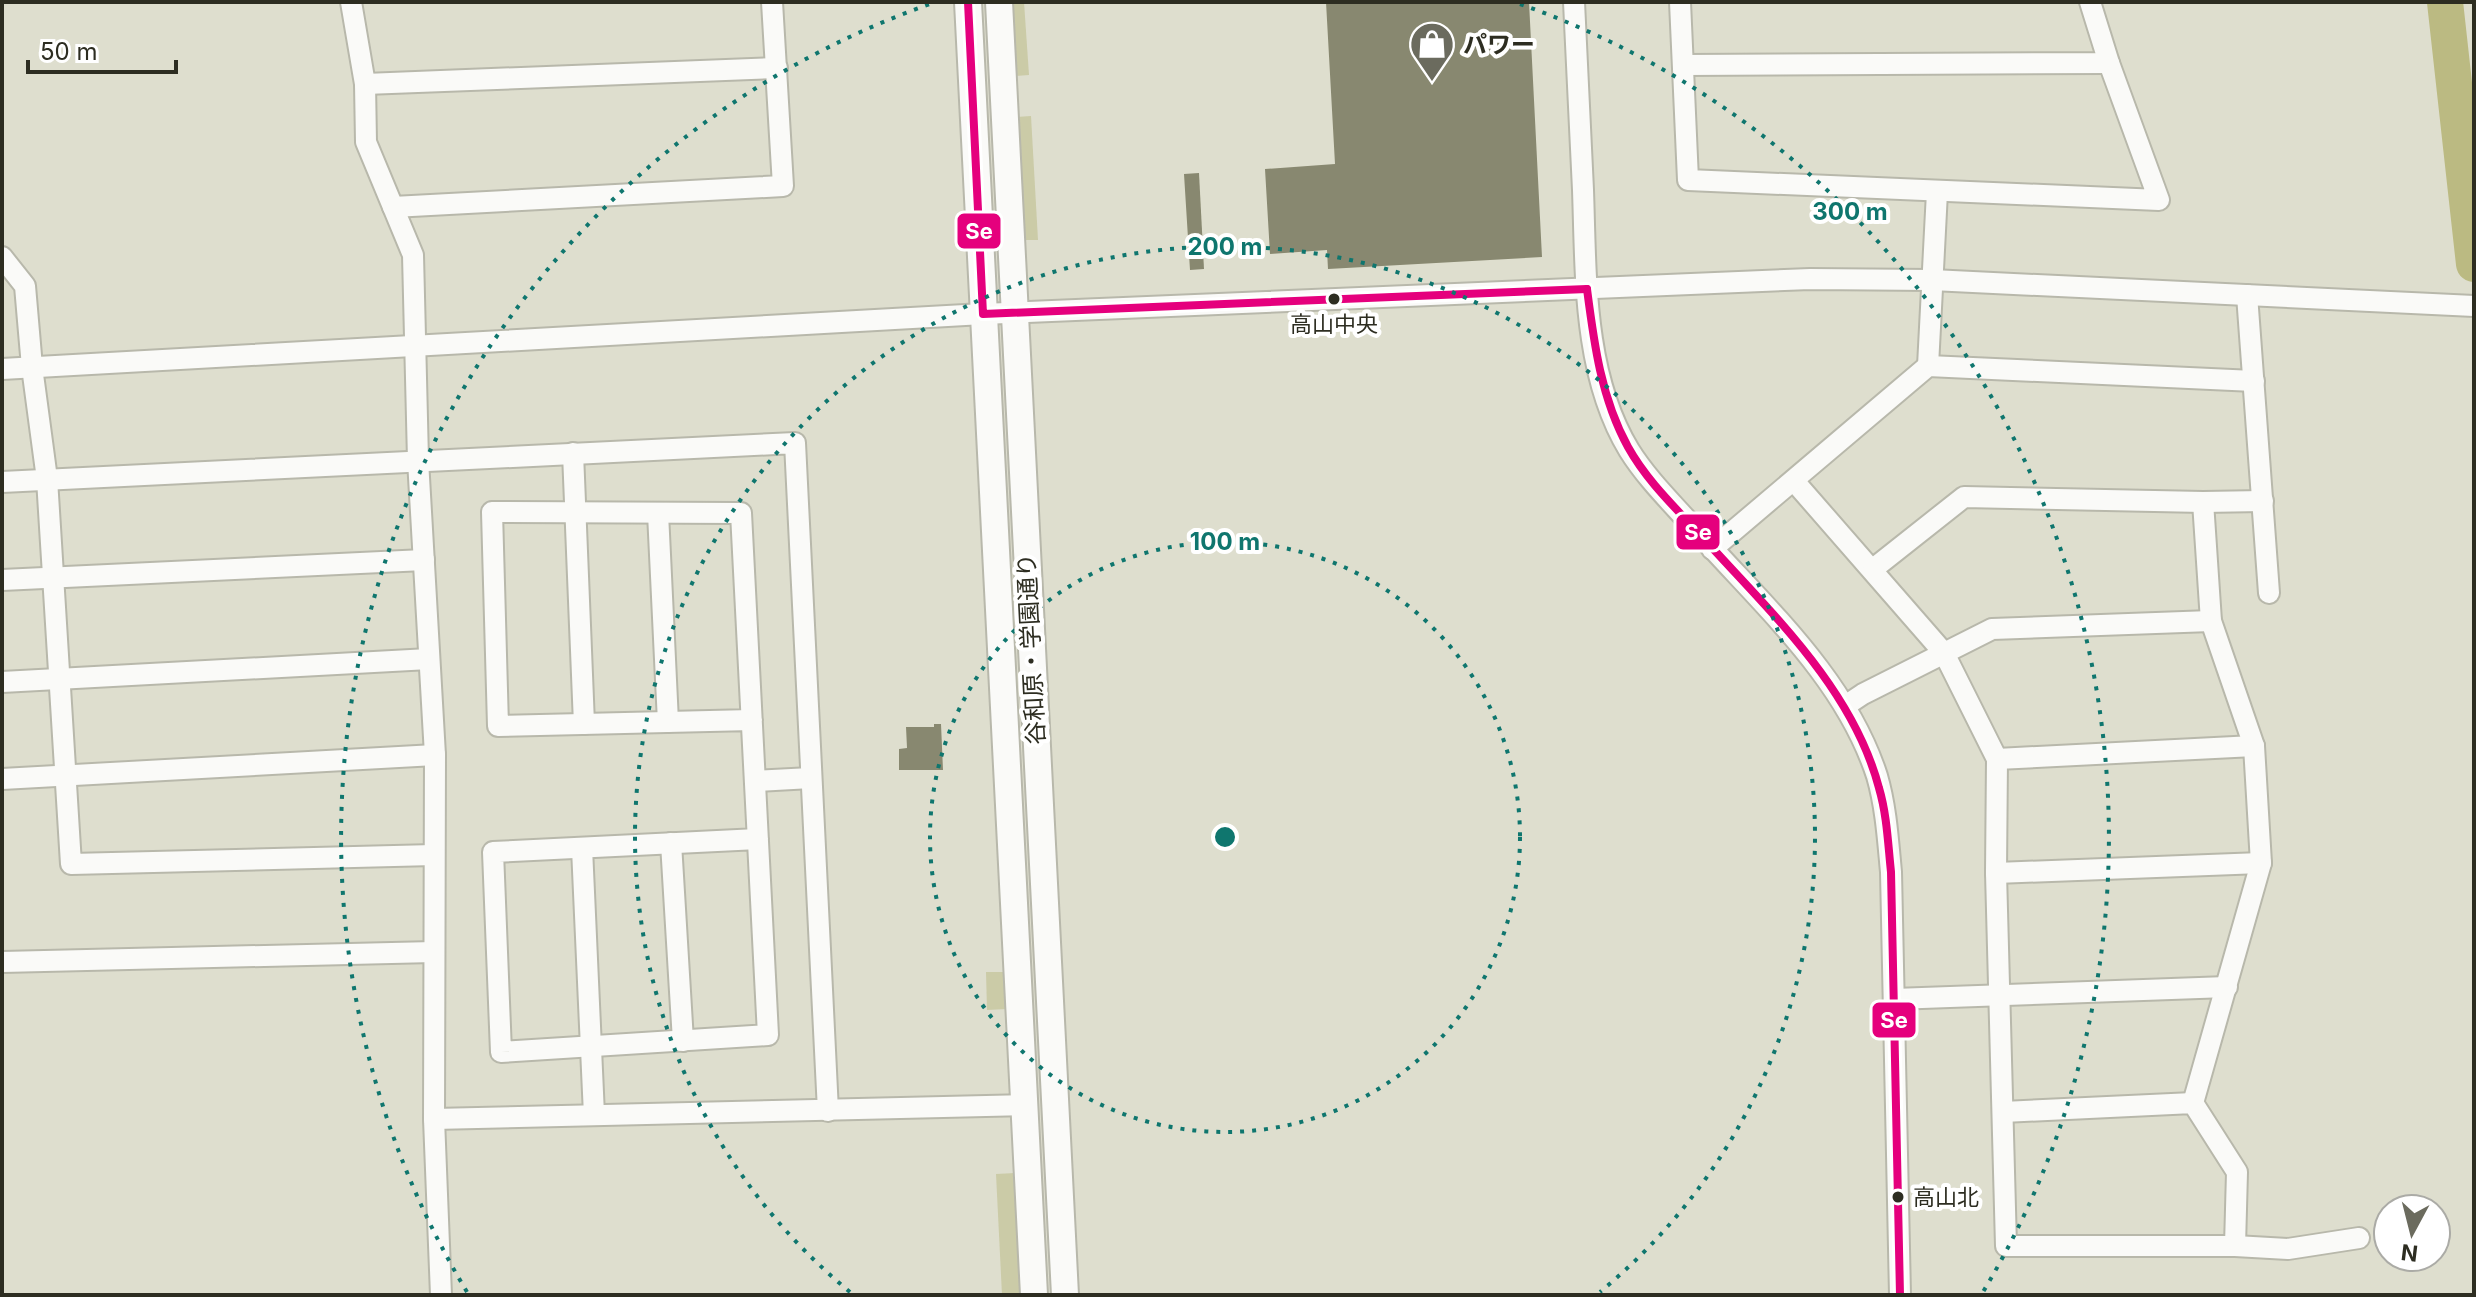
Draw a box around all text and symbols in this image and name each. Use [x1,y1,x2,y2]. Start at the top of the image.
shop icon: パワー [1408,20,1456,83]
scale bar [28,24,176,74]
place label: パワー [1463,30,1535,59]
text: 50 m [40,37,98,66]
text: 300 m [1812,197,1888,226]
line badge: Se [956,212,1002,250]
text: Se [965,218,993,244]
text: 200 m [1187,232,1263,261]
marker: 高山中央 [1326,291,1342,307]
place label: 高山中央 [1290,311,1378,337]
line badge: Se [1675,513,1721,551]
text: Se [1684,519,1712,545]
text: 100 m [1190,527,1260,556]
street label: 谷和原・学園通り [1011,552,1051,746]
centre of rings [1211,823,1239,851]
line badge: Se [1871,1001,1917,1039]
text: Se [1880,1007,1908,1033]
place label: 高山北 [1913,1184,1979,1210]
marker: 高山北 [1890,1189,1906,1205]
north arrow [2372,1193,2452,1273]
text: N [2400,1239,2419,1267]

